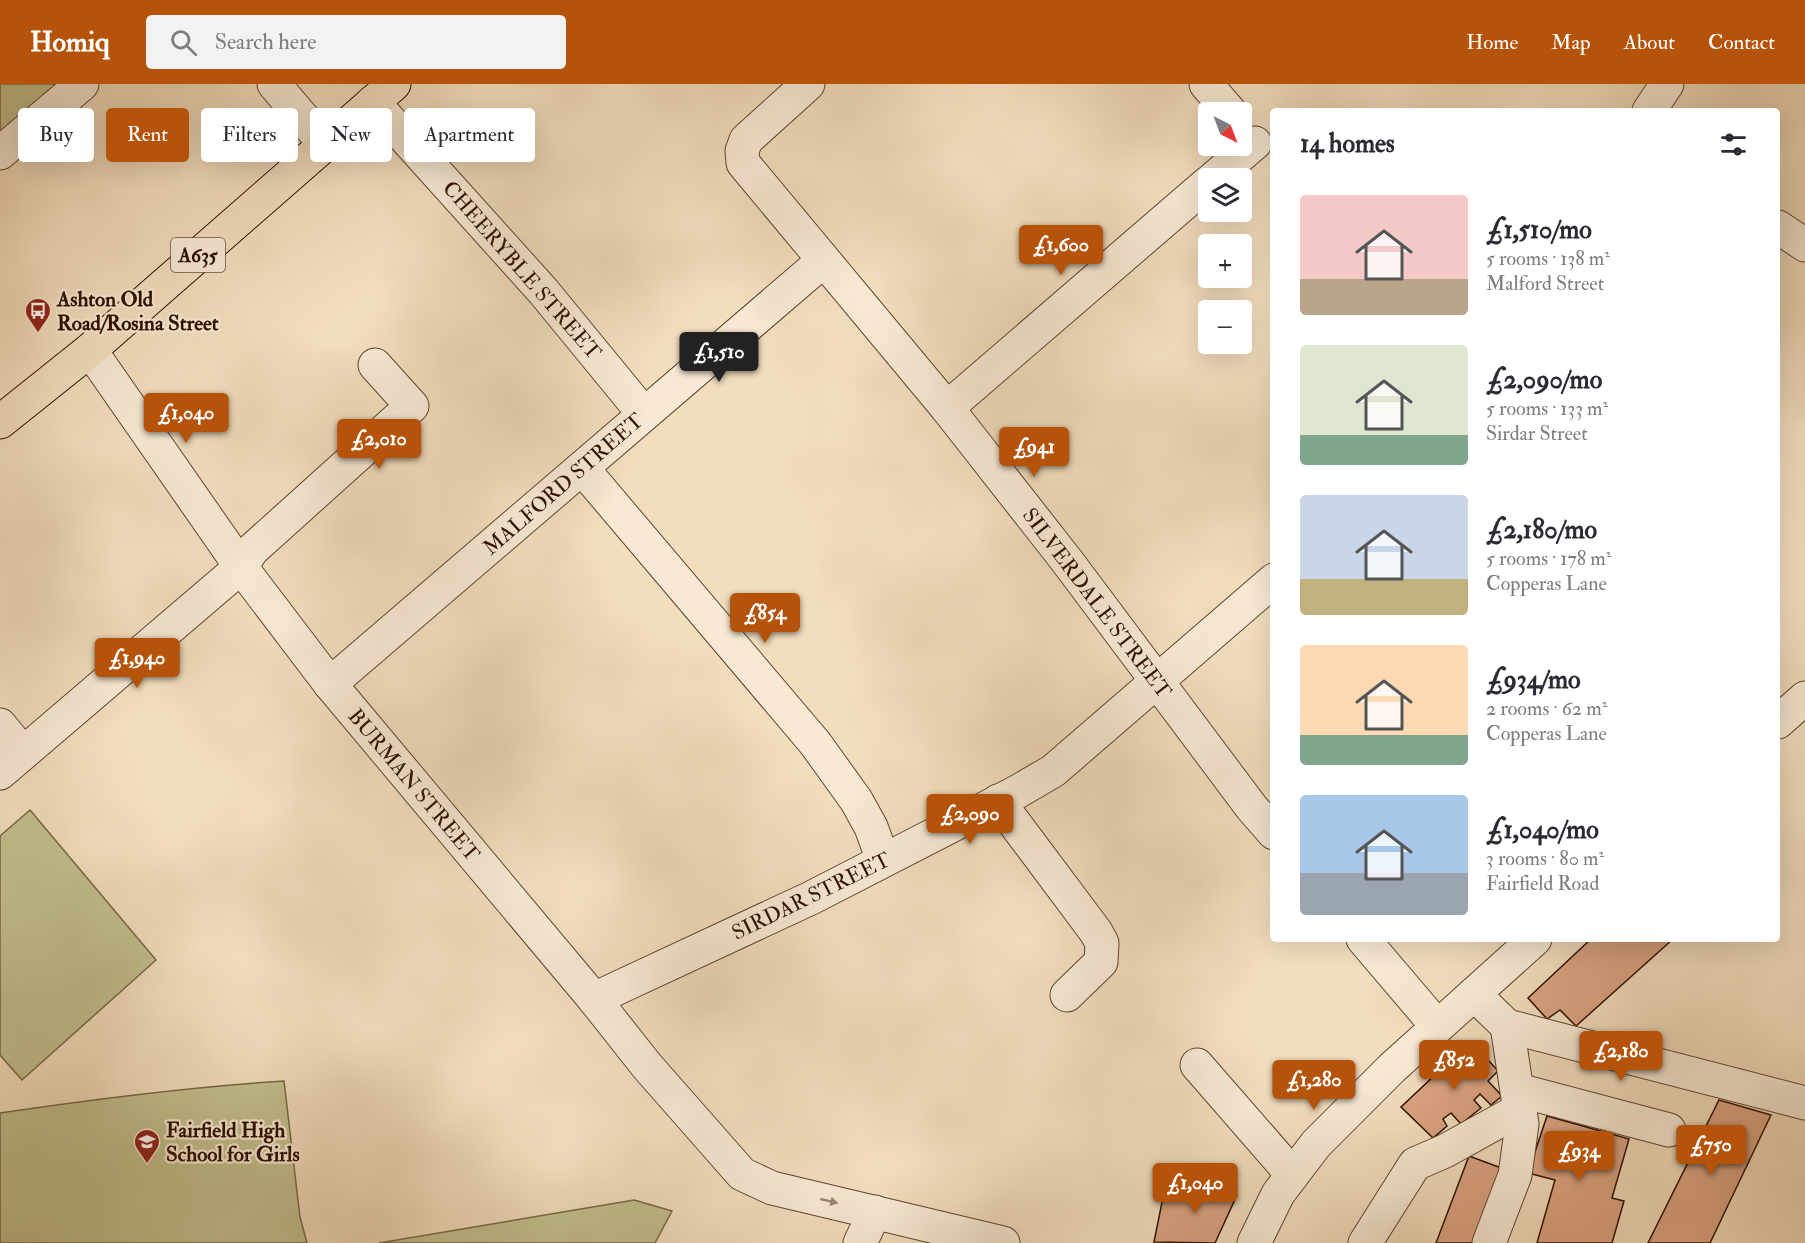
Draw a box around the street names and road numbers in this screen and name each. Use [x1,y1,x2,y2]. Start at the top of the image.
street label: CHEERYBLE STREET [437,175,607,366]
road number: A635 [171,238,225,272]
street label: MALFORD STREET [478,407,649,561]
street label: SILVERDALE STREET [1016,503,1177,704]
street label: BURMAN STREET [342,703,486,868]
street label: SIRDAR STREET [728,846,895,946]

